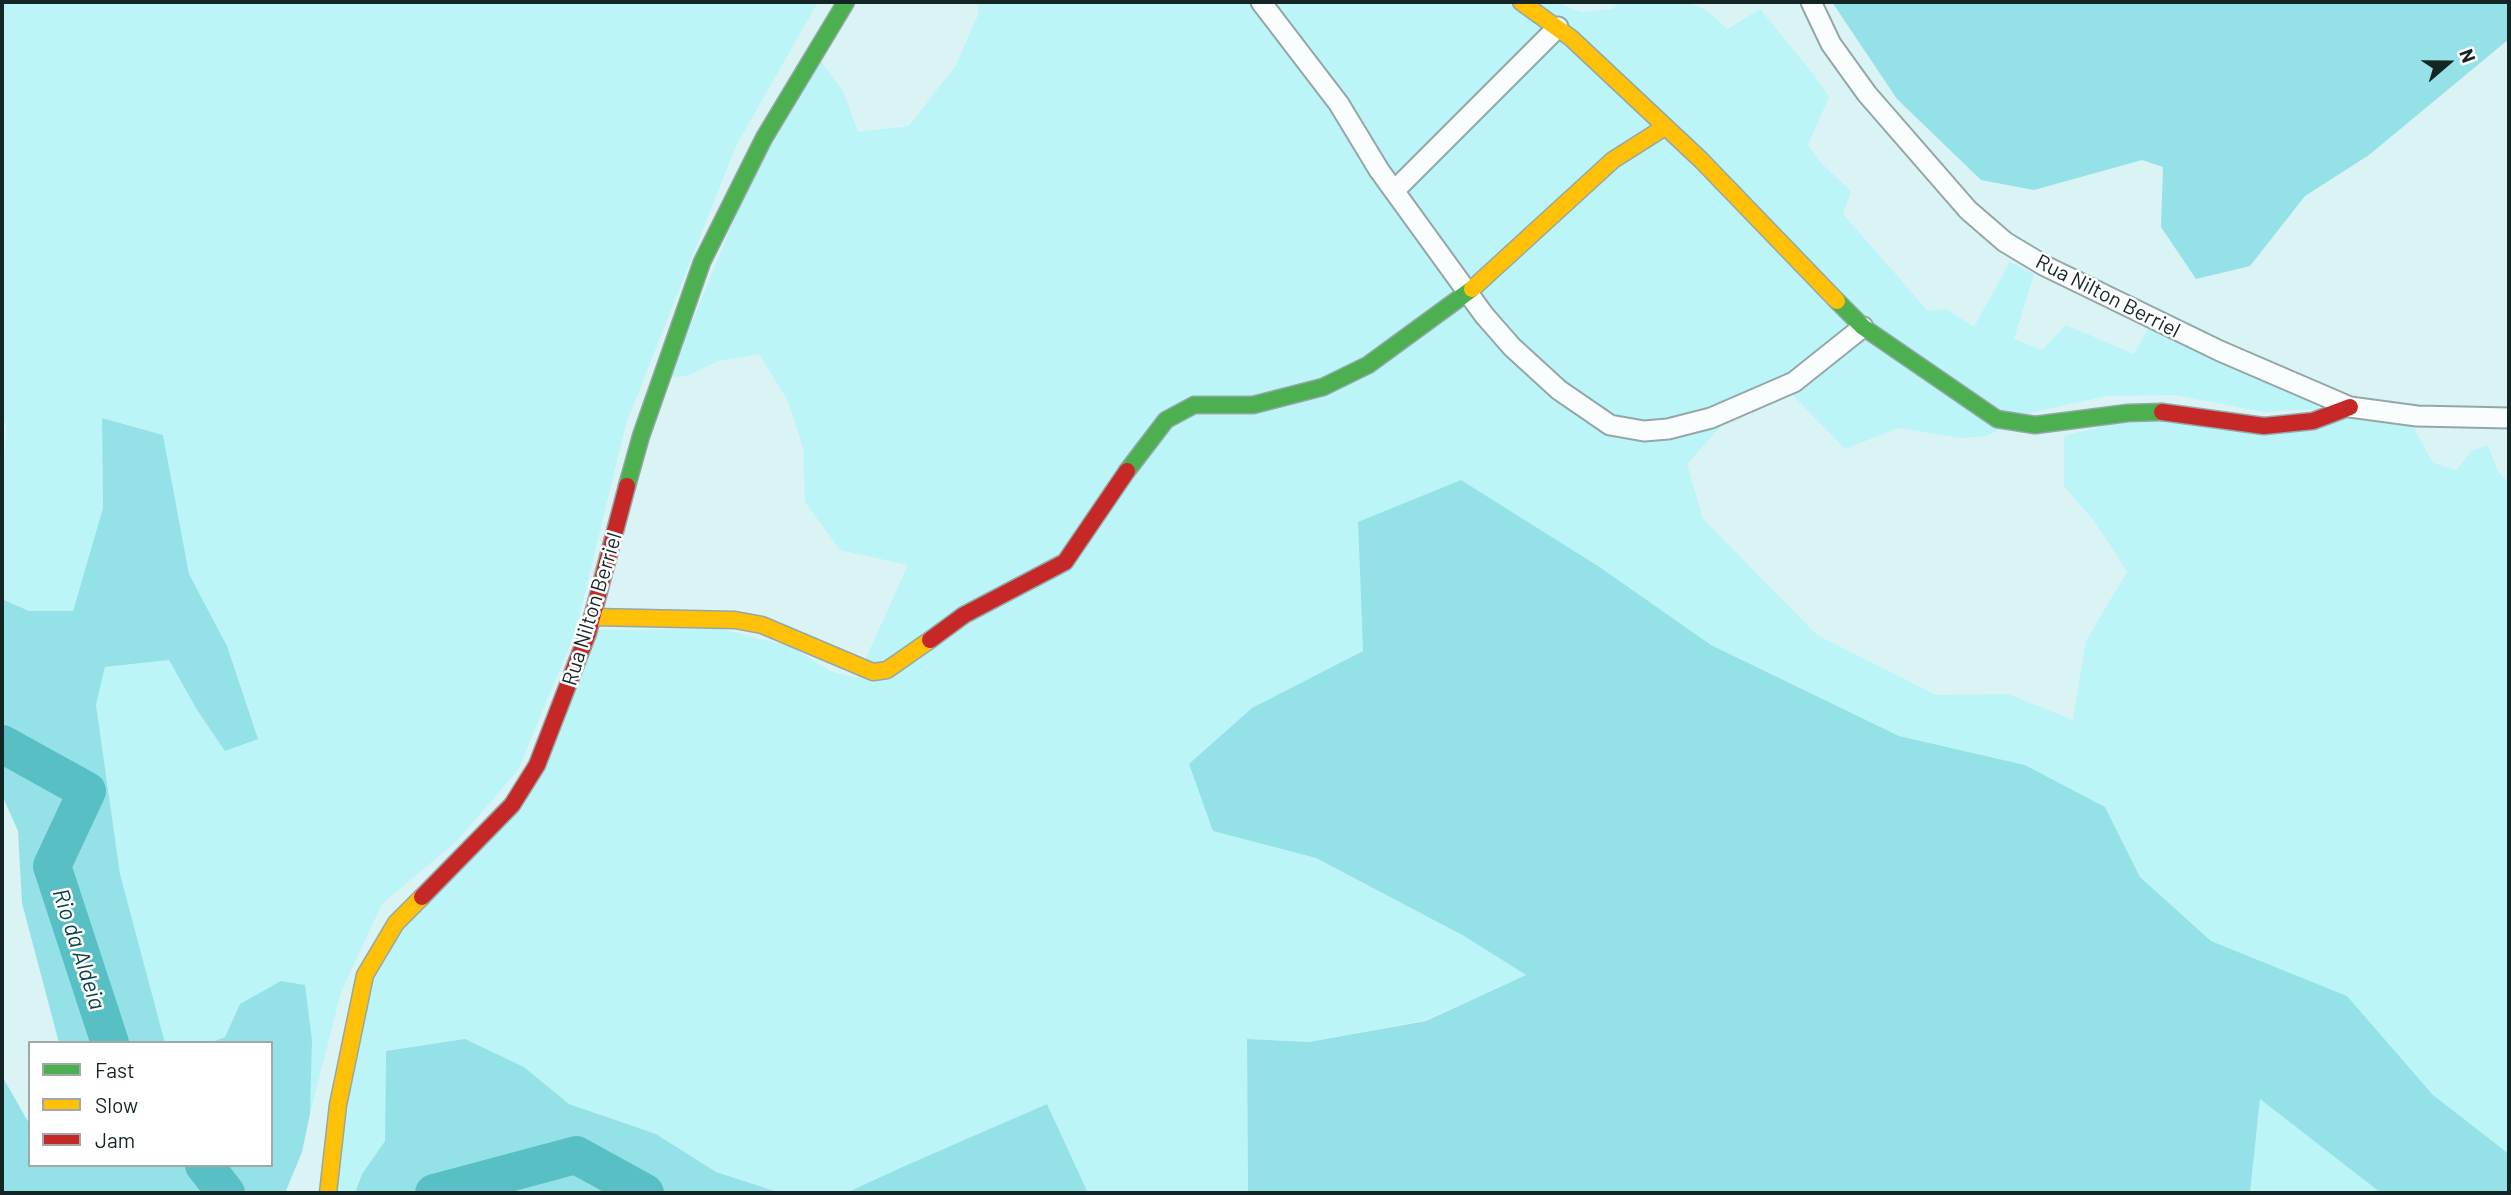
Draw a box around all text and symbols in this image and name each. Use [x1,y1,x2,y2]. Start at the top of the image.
north arrow [2413,28,2483,98]
text: N [2455,46,2481,66]
street label: Rua Nilton Berriel [2032,249,2184,343]
street label: Rua Nilton Berriel [557,529,627,689]
water label: Rio da Aldeia [47,885,111,1013]
legend [28,1041,273,1167]
text: Fast [95,1057,135,1082]
text: Slow [95,1092,138,1117]
text: Jam [95,1127,135,1152]

